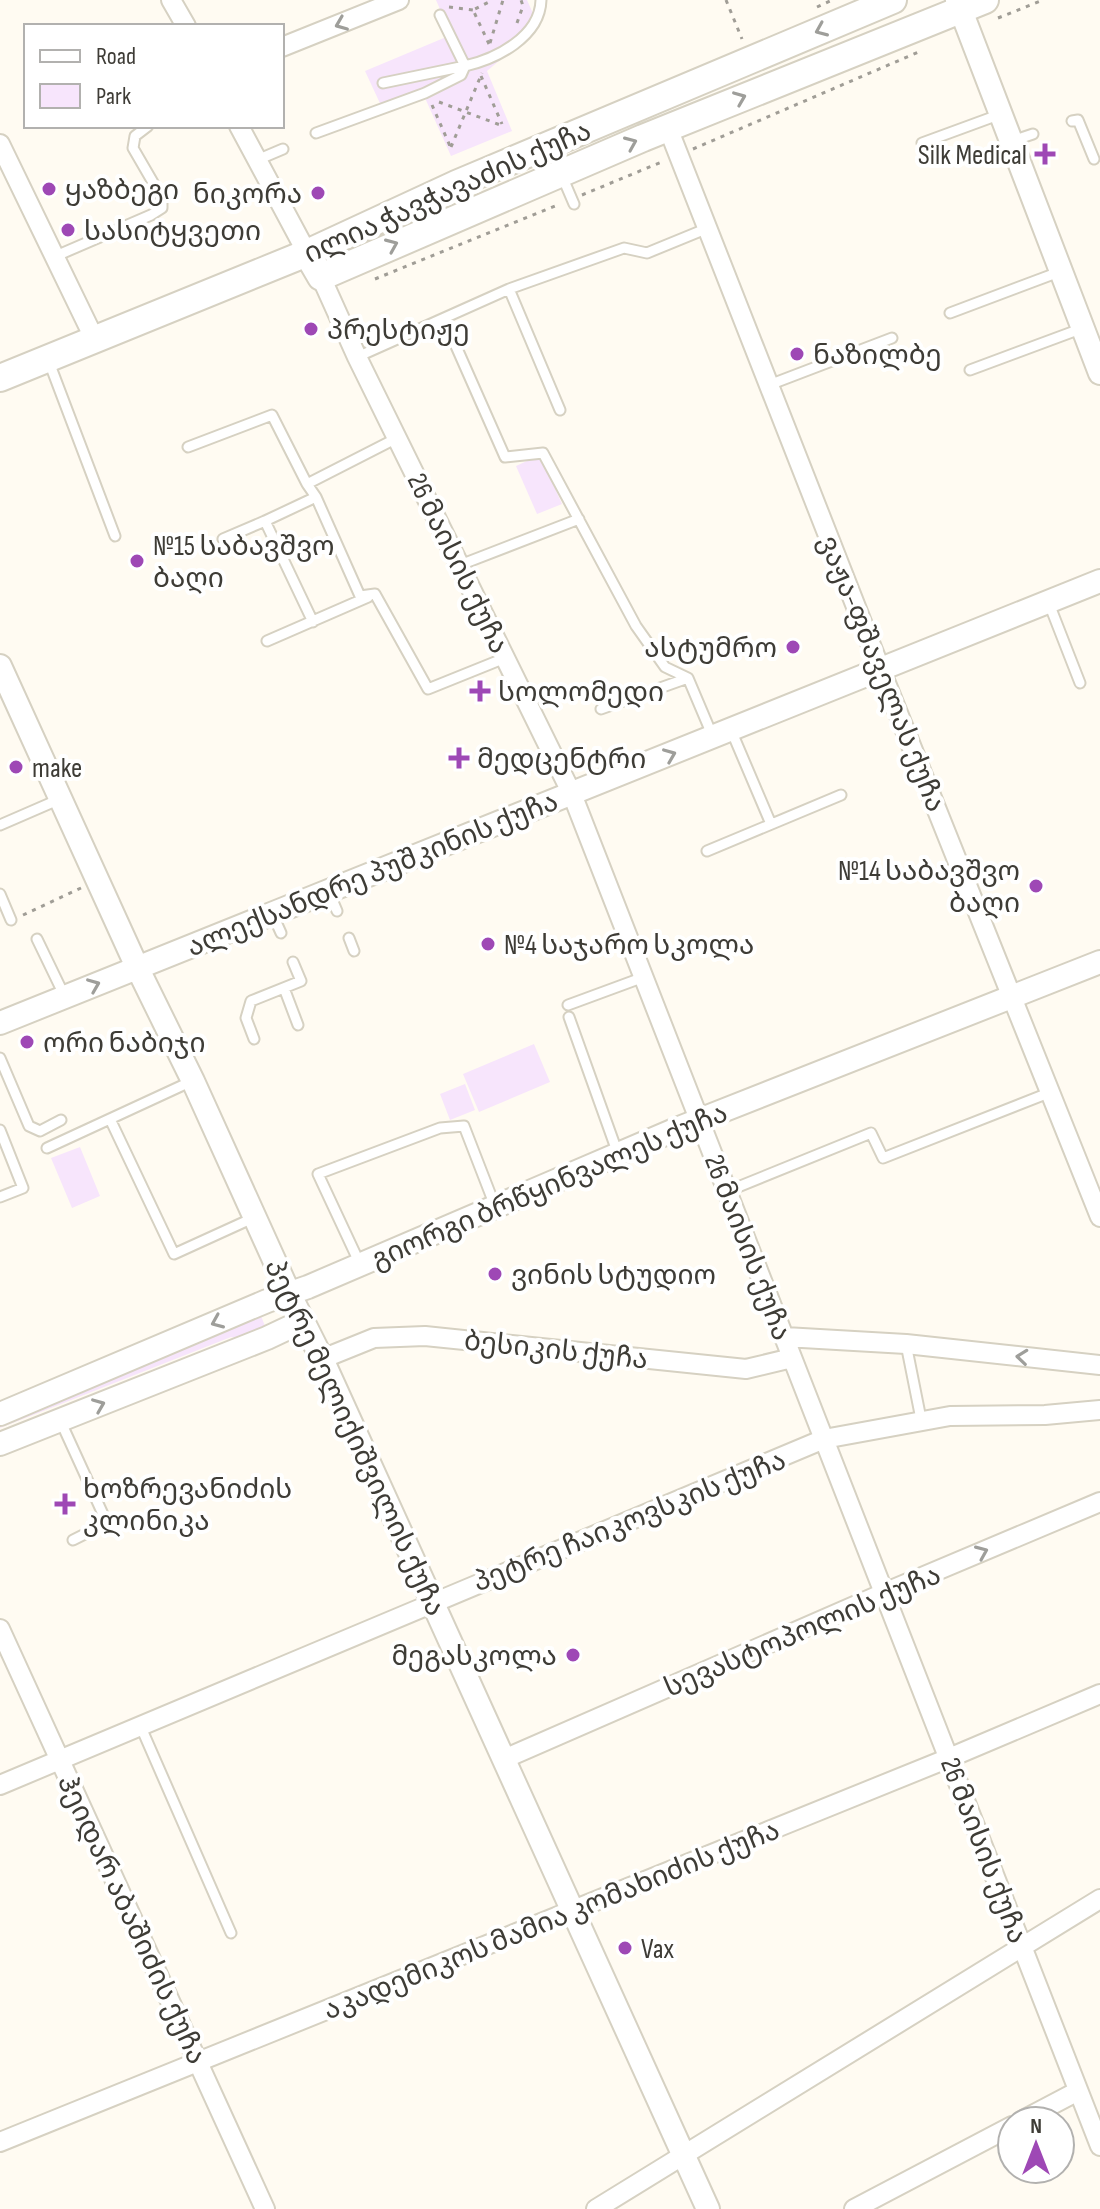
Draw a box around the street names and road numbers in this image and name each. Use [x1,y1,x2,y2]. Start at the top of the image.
street label: ილია ჭავჭავაძის ქუჩა [299,114,596,271]
street label: 26 მაისის ქუჩა [400,468,516,659]
street label: ვაჟა-ფშაველას ქუჩა [811,530,952,817]
street label: ალექსანდრე პუშკინის ქუჩა [182,785,563,964]
street label: გიორგი ბრწყინვალეს ქუჩა [367,1096,733,1277]
street label: 26 მაისის ქუჩა [697,1150,798,1345]
street label: პეტრე მელიქიშვილის ქუჩა [257,1254,452,1621]
street label: ბესიკის ქუჩა [462,1324,649,1377]
street label: პეტრე ჩაიკოვსკის ქუჩა [468,1443,791,1599]
street label: სევასტოპოლის ქუჩა [659,1558,946,1705]
street label: 26 მაისის ქუჩა [933,1753,1034,1948]
street label: ჰეიდარ აბაშიძის ქუჩა [50,1770,213,2070]
street label: აკადემიკოს მამია კომახიძის ქუჩა [319,1814,784,2027]

